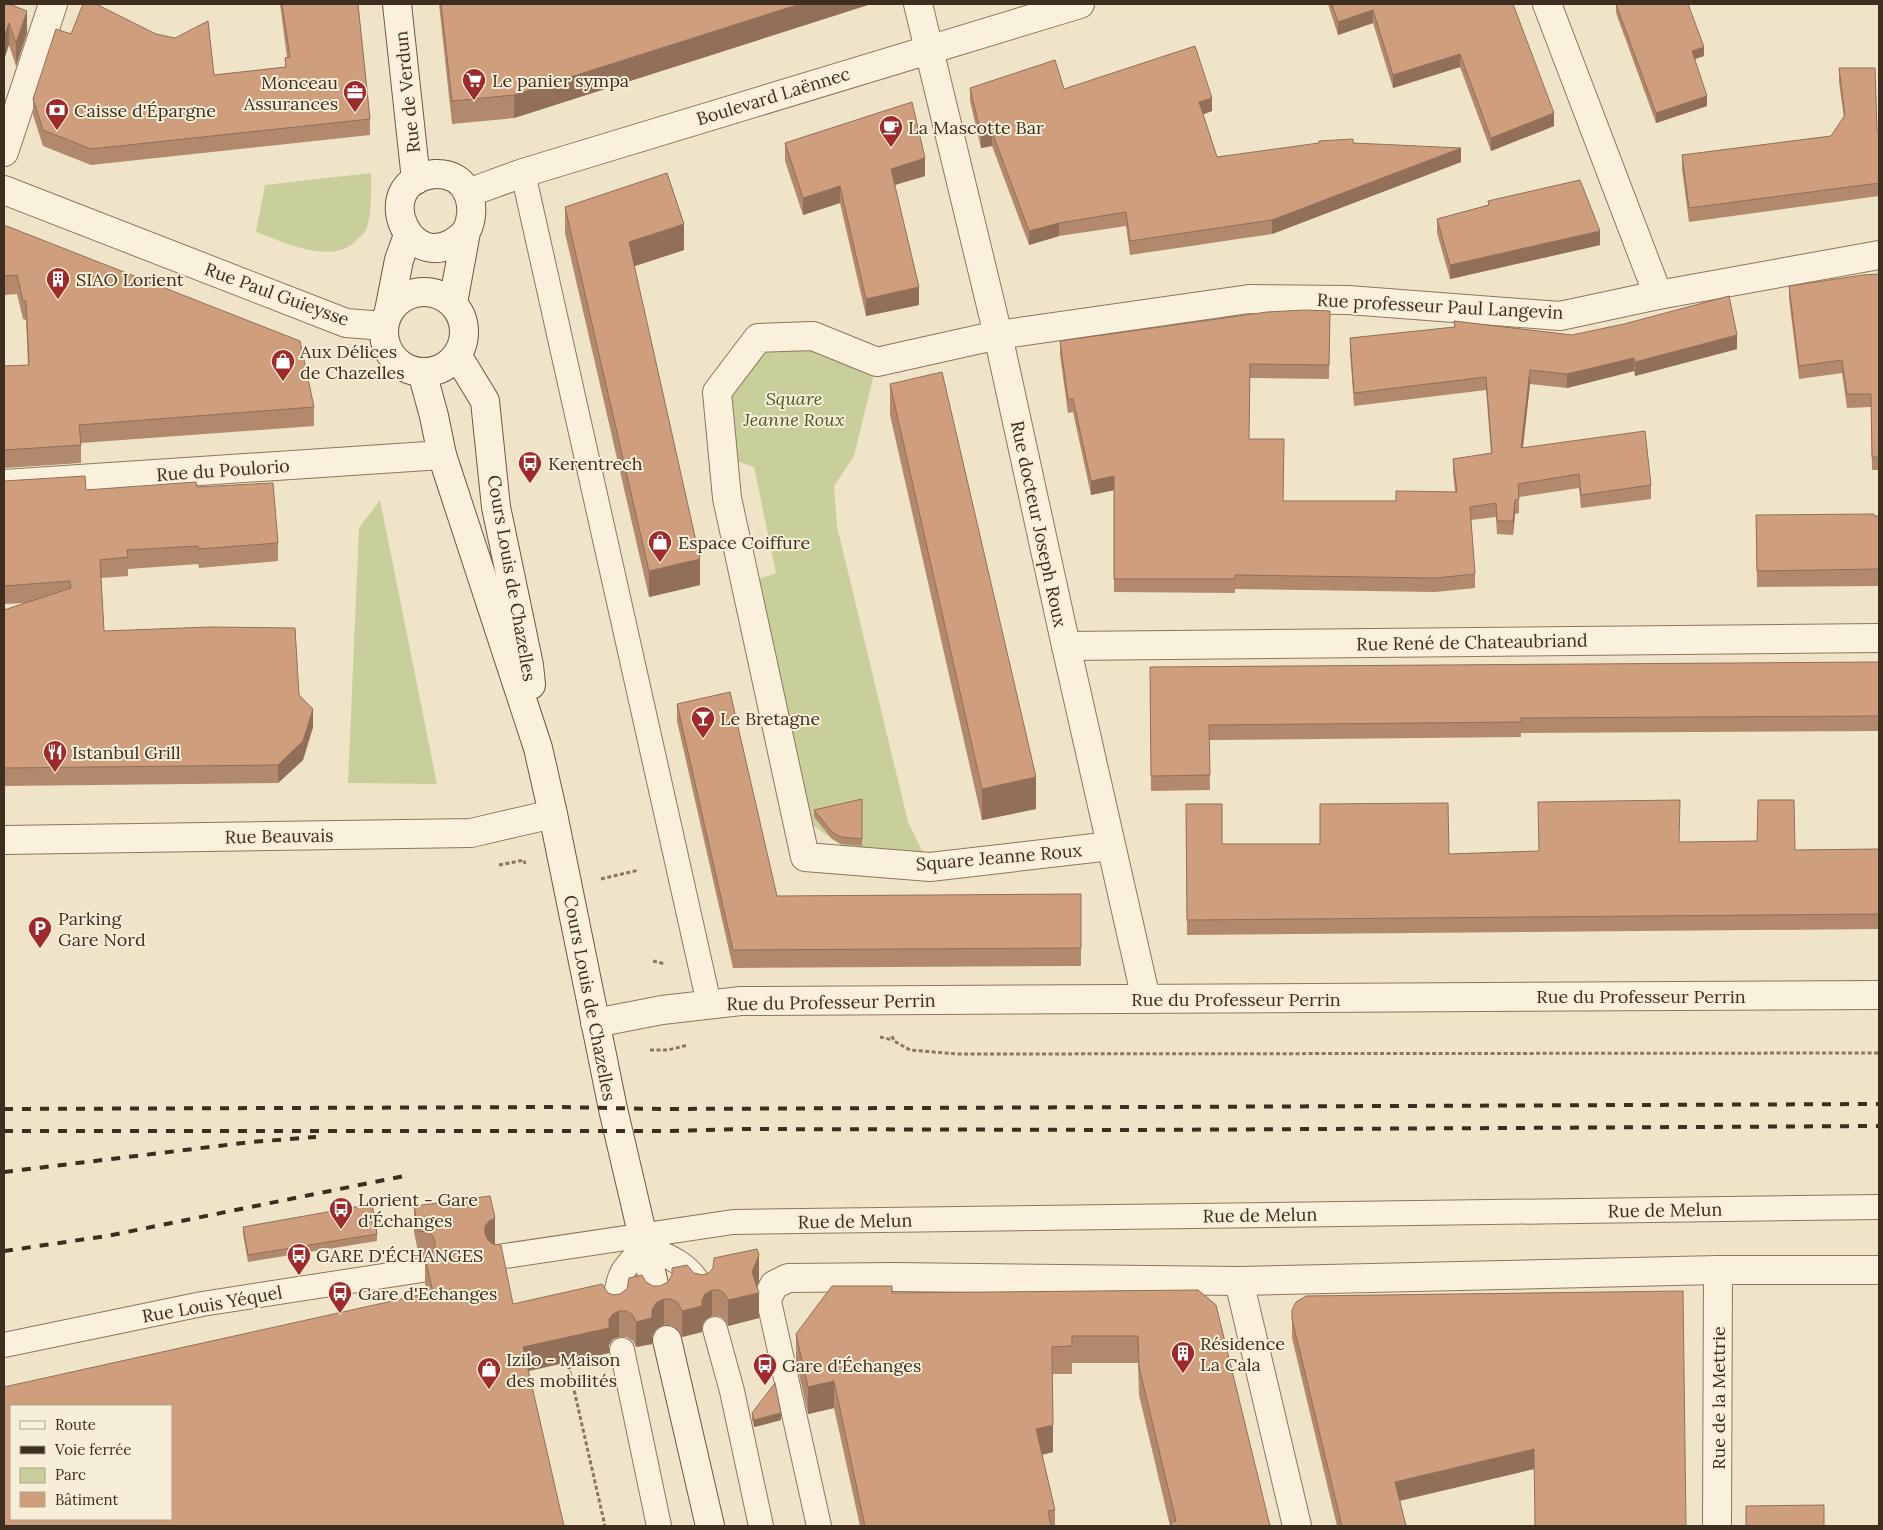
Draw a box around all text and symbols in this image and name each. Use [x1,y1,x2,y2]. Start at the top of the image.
street label: Rue de Verdun [389,30,425,154]
street label: Boulevard Laënnec [693,62,853,130]
supermarket icon: Le panier sympa [461,67,487,101]
place label: Le panier sympa [492,69,629,92]
place label: Monceau Assurances [243,71,338,115]
office icon: Monceau Assurances [342,79,368,113]
bank icon: Caisse d'Épargne [44,97,70,131]
place label: Caisse d'Épargne [74,99,216,122]
cafe icon: La Mascotte Bar [878,114,904,148]
place label: La Mascotte Bar [908,116,1044,139]
street label: Rue Paul Guieysse [202,257,353,331]
building icon: SIAO Lorient [45,266,71,300]
place label: SIAO Lorient [76,268,184,291]
street label: Rue professeur Paul Langevin [1316,288,1564,324]
place label: Aux Délices de Chazelles [299,340,405,384]
shop icon: Aux Délices de Chazelles [270,348,296,382]
park label: Square Jeanne Roux [742,387,845,431]
street label: Rue docteur Joseph Roux [1006,418,1072,630]
bus stop icon: Kerentrech [517,450,543,484]
place label: Kerentrech [548,452,643,475]
street label: Rue du Poulorio [156,454,290,486]
street label: Cours Louis de Chazelles [483,473,541,683]
shop icon: Espace Coiffure [647,529,673,563]
place label: Espace Coiffure [678,531,810,554]
street label: Rue René de Chateaubriand [1356,628,1588,656]
bar icon: Le Bretagne [690,705,716,739]
place label: Le Bretagne [720,707,820,730]
restaurant icon: Istanbul Grill [42,739,68,773]
place label: Istanbul Grill [72,741,181,764]
street label: Rue Beauvais [224,824,334,848]
street label: Square Jeanne Roux [915,838,1083,876]
street label: Cours Louis de Chazelles [559,893,621,1103]
place label: Parking Gare Nord [58,907,146,951]
parking icon: Parking Gare Nord [27,915,53,949]
street label: Rue du Professeur Perrin [1536,985,1746,1008]
street label: Rue du Professeur Perrin [1131,988,1341,1011]
street label: Rue du Professeur Perrin [726,989,936,1015]
place label: Lorient - Gare d'Échanges [358,1188,478,1232]
bus stop icon: Lorient - Gare d'Échanges [328,1196,354,1230]
street label: Rue de Melun [1608,1198,1723,1222]
street label: Rue de Melun [1203,1203,1318,1227]
street label: Rue de Melun [798,1209,913,1233]
bus stop icon: GARE D'ÉCHANGES [286,1242,312,1276]
place label: GARE D'ÉCHANGES [316,1244,483,1267]
street label: Rue Louis Yéquel [140,1280,284,1328]
bus stop icon: Gare d'Echanges [327,1280,353,1314]
place label: Gare d'Echanges [358,1282,497,1305]
street label: Rue de la Mettrie [1707,1326,1730,1470]
place label: Résidence La Cala [1200,1332,1285,1376]
building icon: Résidence La Cala [1170,1340,1196,1374]
place label: Izilo - Maison des mobilités [506,1348,621,1392]
bus stop icon: Gare d'Échanges [752,1352,778,1386]
place label: Gare d'Échanges [782,1354,921,1377]
shop icon: Izilo - Maison des mobilités [476,1356,502,1390]
legend [10,1405,172,1520]
text: Route [55,1415,96,1434]
text: Voie ferrée [54,1440,131,1459]
text: Parc [55,1465,86,1484]
text: Bâtiment [55,1490,118,1509]

